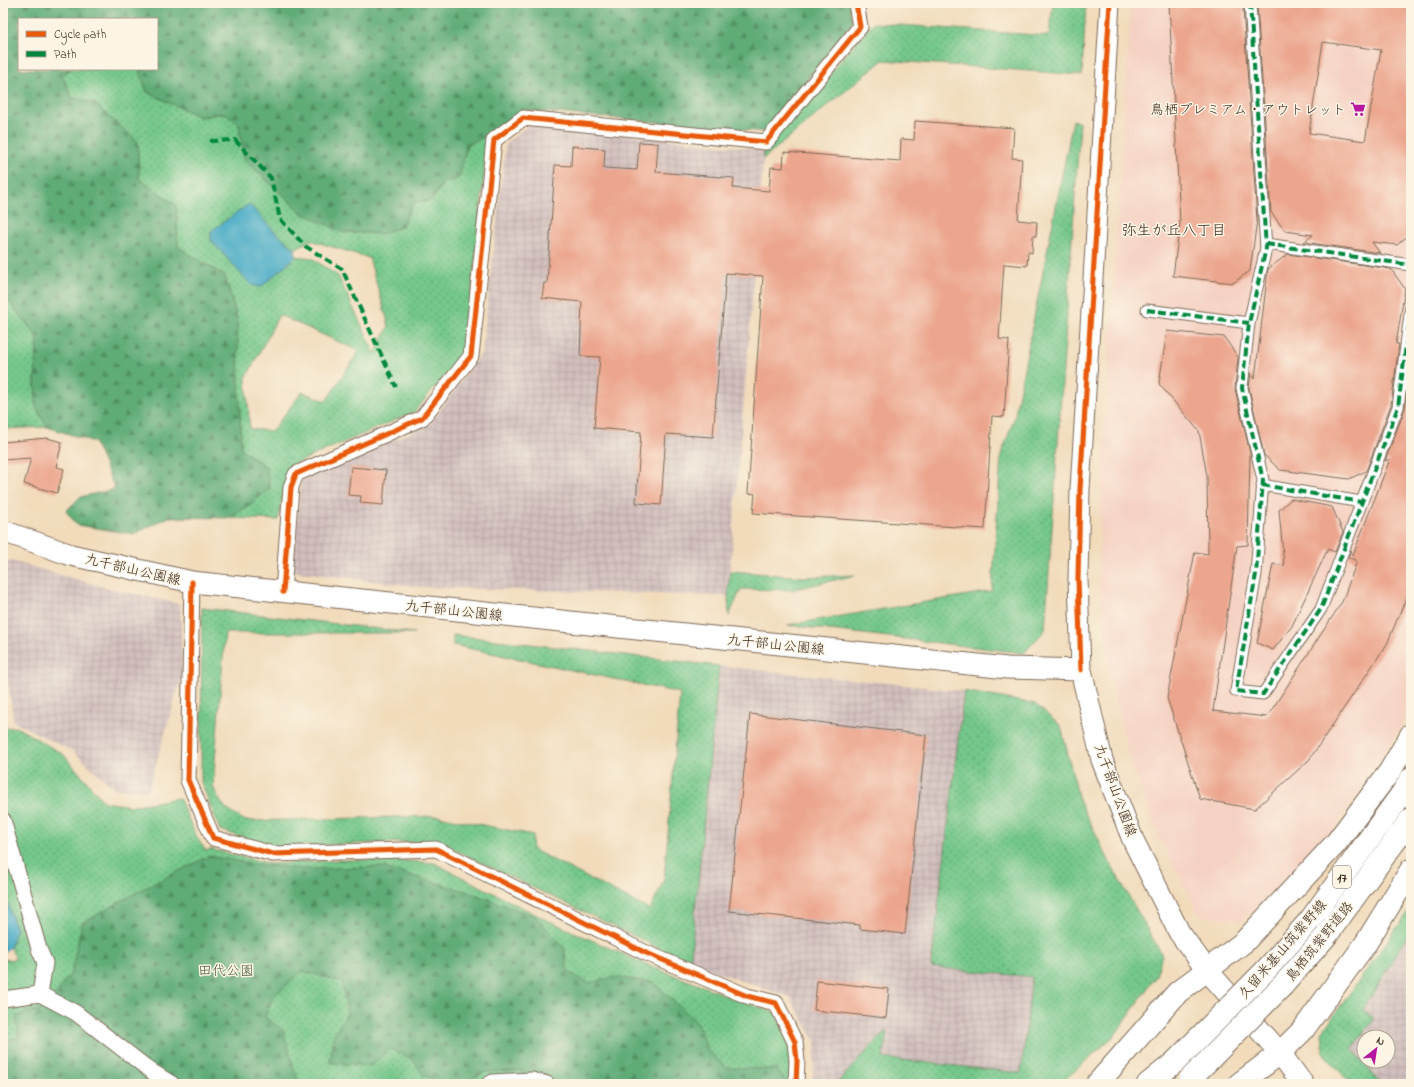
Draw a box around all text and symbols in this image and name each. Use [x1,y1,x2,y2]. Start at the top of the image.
legend [18,18,158,70]
text: Cycle path [54,26,106,45]
text: Path [54,46,77,64]
place label: 鳥栖プレミアム・アウトレット [1150,100,1346,121]
supermarket icon: 鳥栖プレミアム・アウトレット [1349,100,1367,118]
district label: 弥生が丘八丁目 [1121,220,1227,242]
street label: 九千部山公園線 [83,549,183,592]
street label: 九千部山公園線 [404,596,504,627]
street label: 九千部山公園線 [726,630,826,661]
street label: 九千部山公園線 [1088,741,1141,840]
road number: 17 [1333,866,1351,888]
street label: 久留米基山筑紫野線 [1234,896,1332,1004]
street label: 鳥栖筑紫野道路 [1281,897,1359,987]
park label: 田代公園 [198,961,254,982]
north arrow [1356,1029,1396,1069]
text: N [1373,1032,1388,1050]

